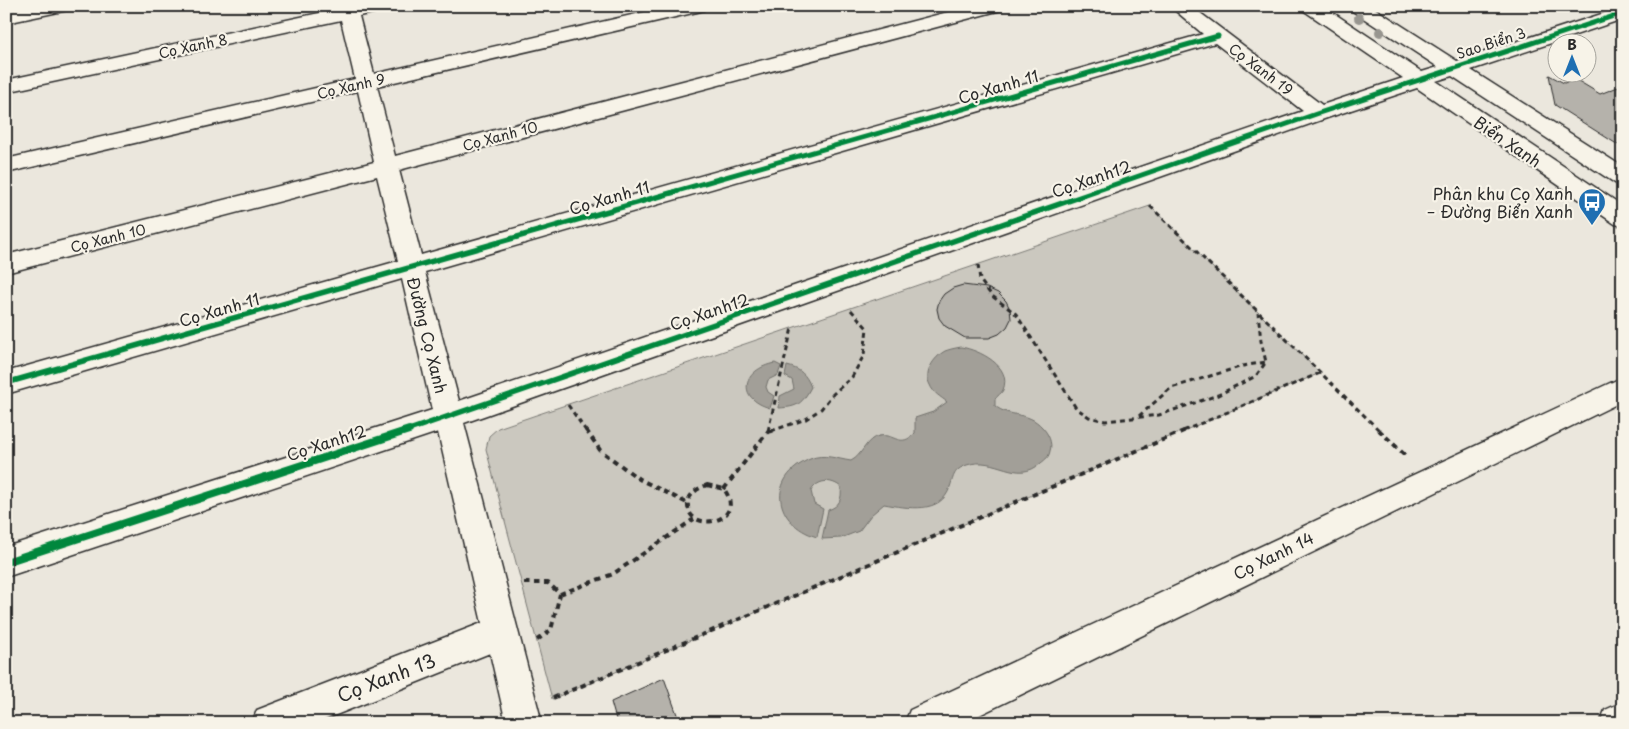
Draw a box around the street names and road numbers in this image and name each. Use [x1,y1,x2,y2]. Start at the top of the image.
street label: Sao Biển 3 [1454,22,1528,64]
street label: Cọ Xanh 8 [157,28,229,64]
street label: Cọ Xanh 19 [1225,38,1297,100]
street label: Cọ Xanh 11 [955,63,1041,109]
street label: Cọ Xanh 9 [315,68,387,104]
street label: Biển Xanh [1469,110,1547,172]
street label: Cọ Xanh 10 [460,116,540,156]
street label: Cọ Xanh12 [1048,153,1134,203]
street label: Cọ Xanh 11 [566,174,652,220]
street label: Cọ Xanh 10 [68,218,148,258]
street label: Đường Cọ Xanh [402,274,454,396]
street label: Cọ Xanh 11 [176,286,262,332]
street label: Cọ Xanh12 [666,286,752,336]
street label: Cọ Xanh12 [283,418,369,466]
street label: Cọ Xanh 14 [1229,525,1317,585]
street label: Cọ Xanh 13 [333,645,439,709]

